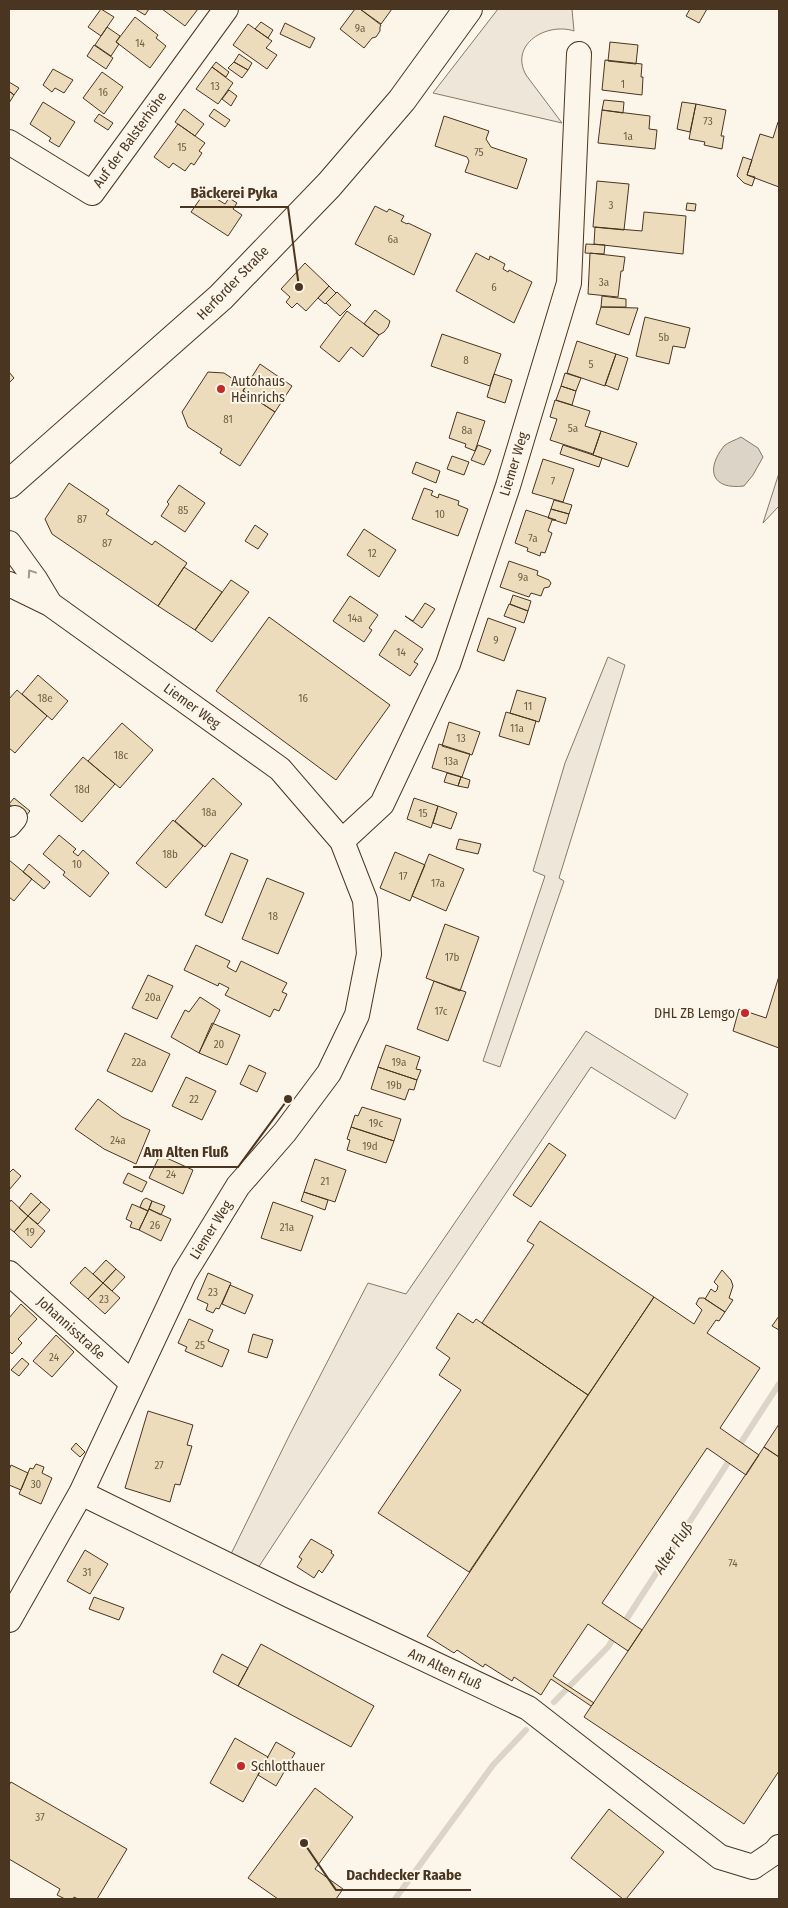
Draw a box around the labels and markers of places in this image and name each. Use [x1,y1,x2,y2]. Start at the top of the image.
callout: Bäckerei Pyka [180,177,288,207]
place label: Autohaus Heinrichs [231,373,285,406]
marker: Autohaus Heinrichs [215,383,227,395]
place label: DHL ZB Lemgo [654,1005,735,1022]
marker: DHL ZB Lemgo [739,1007,751,1019]
callout: Am Alten Fluß [133,1137,238,1167]
place label: Schlotthauer [251,1758,325,1775]
marker: Schlotthauer [235,1760,247,1772]
callout: Dachdecker Raabe [336,1860,471,1890]

